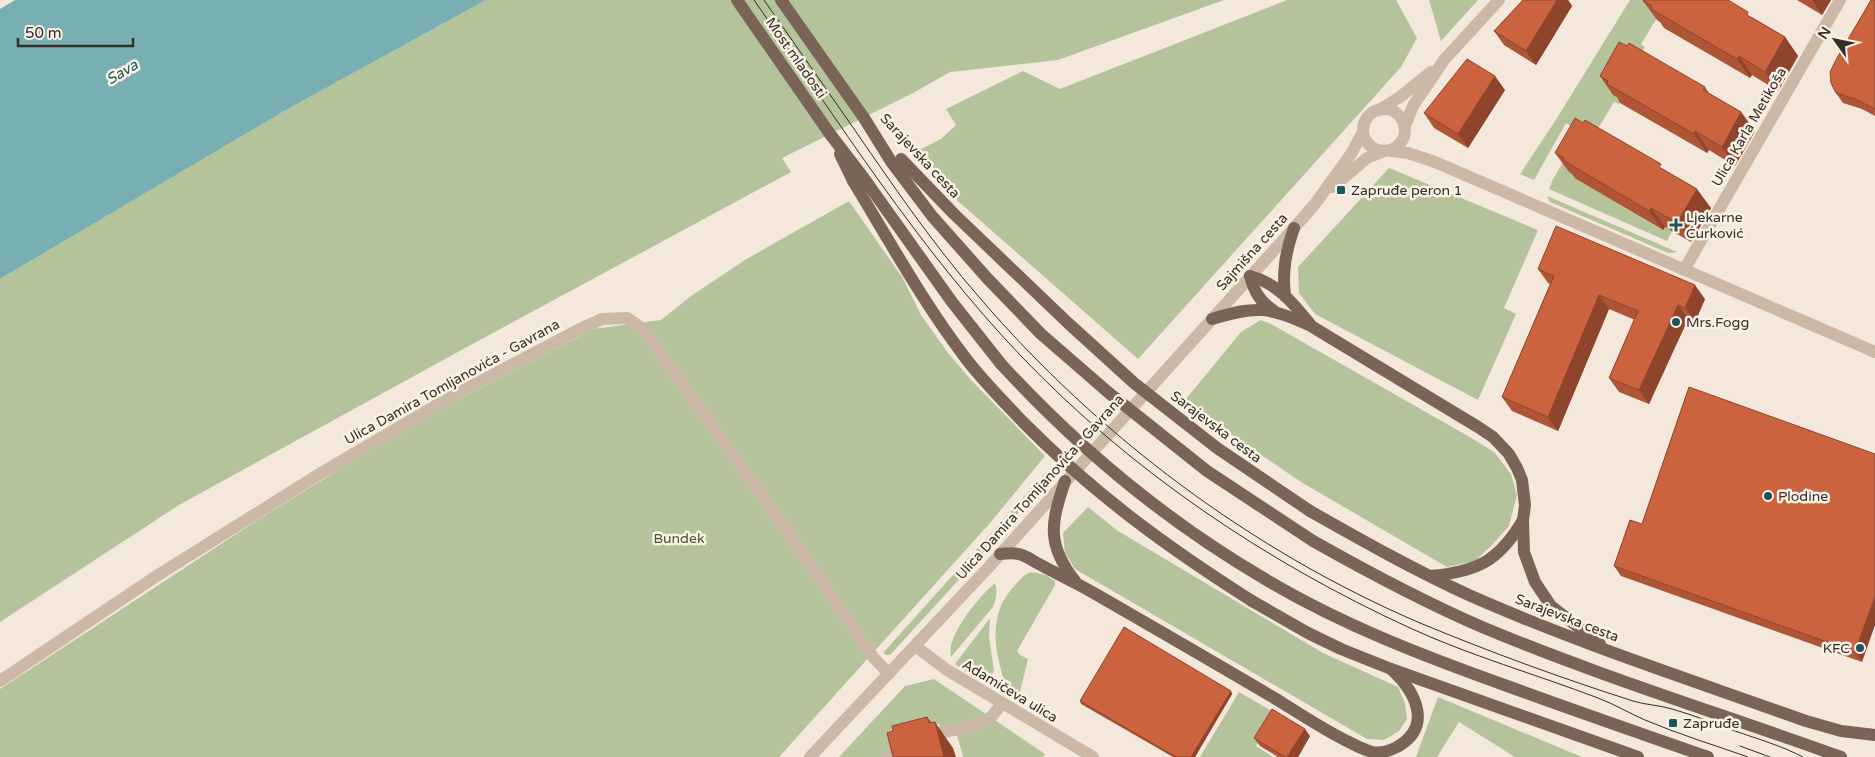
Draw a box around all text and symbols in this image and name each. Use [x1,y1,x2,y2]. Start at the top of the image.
street label: Most mladosti [762,14,830,102]
scale bar [18,15,132,47]
north arrow [1810,15,1860,65]
text: 50 m [25,24,62,42]
text: N [1814,24,1835,43]
water label: Sava [103,55,142,88]
street label: Ulica Karla Metikoša [1708,64,1790,190]
street label: Sarajevska cesta [876,110,964,202]
place label: Zapruđe peron 1 [1351,182,1462,199]
marker: Zapruđe peron 1 [1335,184,1347,196]
place label: Ljekarne Ćurković [1686,209,1744,242]
street label: Sajmišna cesta [1213,210,1291,294]
marker: Ljekarne Ćurković [1670,219,1682,231]
place label: Mrs.Fogg [1686,314,1749,331]
street label: Ulica Damira Tomljanovića - Gavrana [341,316,563,448]
marker: Mrs.Fogg [1670,316,1682,328]
street label: Sarajevska cesta [1167,387,1265,467]
street label: Ulica Damira Tomljanovića - Gavrana [952,391,1128,583]
place label: Plodine [1778,488,1828,505]
marker: Plodine [1762,490,1774,502]
park label: Bundek [653,530,705,547]
street label: Sarajevska cesta [1513,590,1621,646]
place label: KFC [1823,640,1850,657]
marker: KFC [1854,642,1866,654]
street label: Adamičeva ulica [959,656,1061,726]
place label: Zapruđe [1683,715,1739,732]
marker: Zapruđe [1667,717,1679,729]

